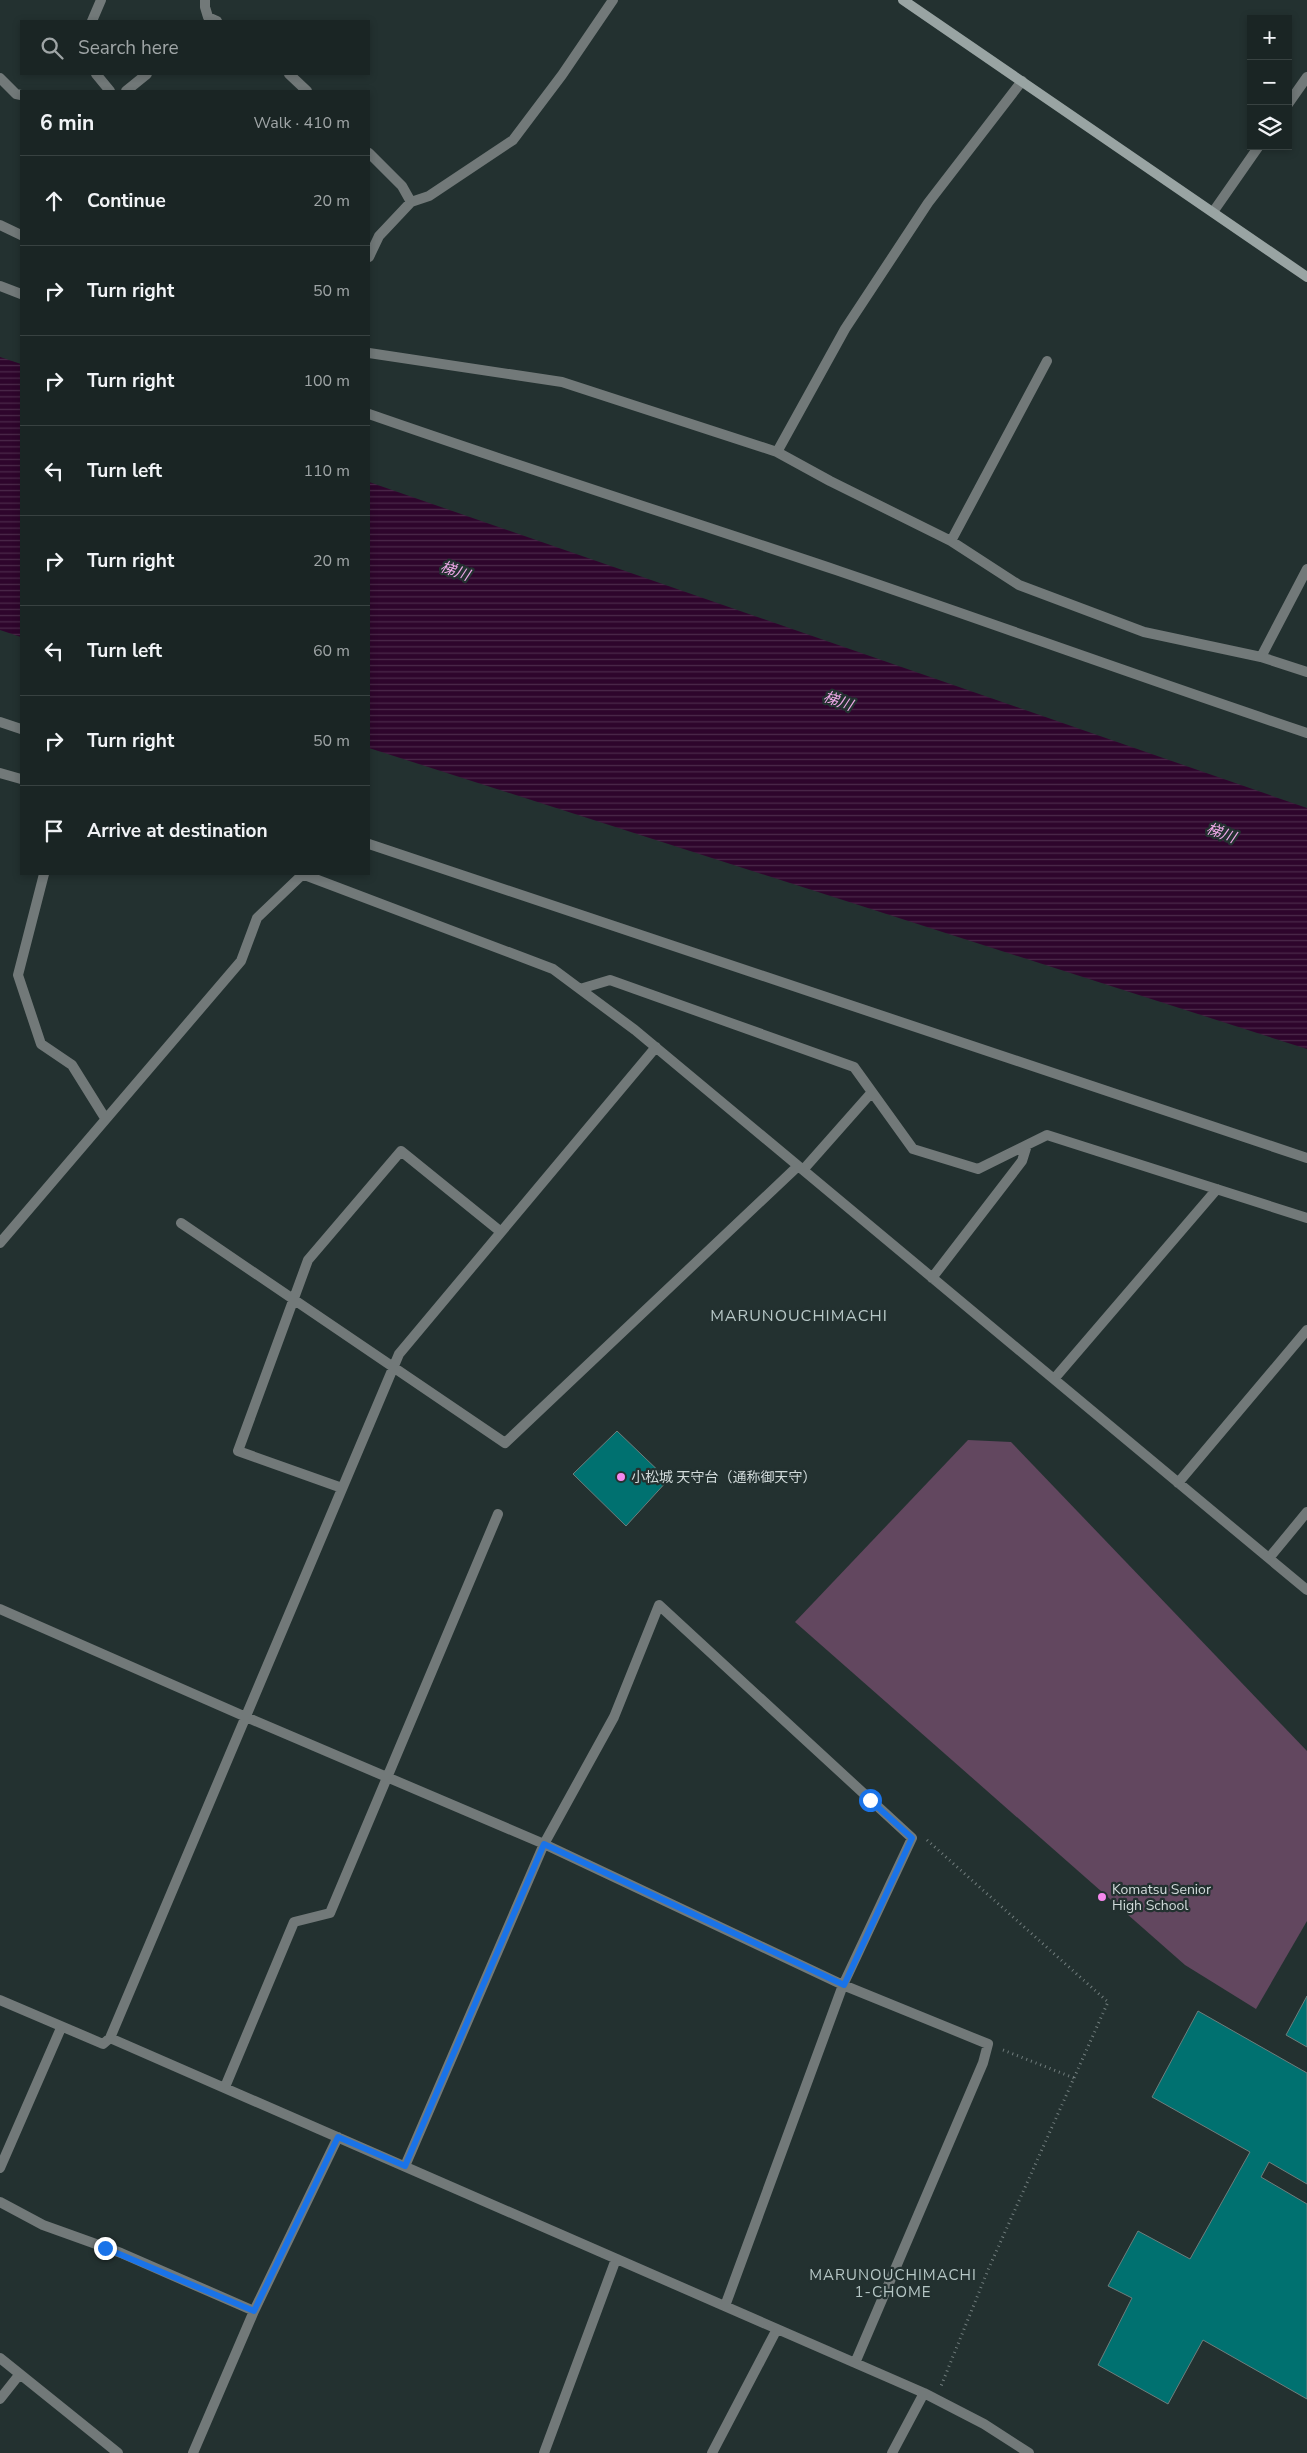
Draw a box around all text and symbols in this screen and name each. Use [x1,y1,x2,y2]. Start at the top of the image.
map controls [1247,15,1292,150]
button: + [1247,15,1292,60]
search box [20,20,370,75]
icon: search [38,34,66,62]
text: Search here [78,35,179,61]
button: − [1247,60,1292,105]
button: layers [1247,105,1292,150]
text: 6 min [40,109,94,137]
text: Walk · 410 m [254,112,350,134]
icon: ahead [40,187,68,215]
text: Continue [87,188,166,214]
text: 20 m [313,190,350,212]
icon: right [40,277,68,305]
text: Turn right [87,278,174,304]
text: 50 m [313,280,350,302]
icon: right [40,367,68,395]
text: Turn right [87,368,174,394]
text: 100 m [303,370,350,392]
icon: left [40,457,68,485]
text: Turn left [87,458,162,484]
text: 110 m [303,460,350,482]
icon: right [40,547,68,575]
text: Turn right [87,548,174,574]
text: 20 m [313,550,350,572]
water label: 梯川 [438,557,474,586]
icon: left [40,637,68,665]
text: Turn left [87,638,162,664]
text: 60 m [313,640,350,662]
water label: 梯川 [821,687,857,716]
icon: right [40,727,68,755]
text: Turn right [87,728,174,754]
text: 50 m [313,730,350,752]
icon: arrive [40,817,68,845]
text: Arrive at destination [87,818,268,844]
water label: 梯川 [1203,818,1240,848]
district label: MARUNOUCHIMACHI [710,1305,888,1327]
place label: 小松城 天守台（通称御天守） [631,1468,817,1487]
marker: 小松城 天守台（通称御天守） [615,1471,627,1483]
route start [859,1789,882,1812]
place label: Komatsu Senior High School [1112,1880,1211,1915]
marker: Komatsu Senior High School [1096,1891,1108,1903]
route end [94,2237,117,2260]
district label: MARUNOUCHIMACHI 1-CHOME [809,2265,977,2302]

